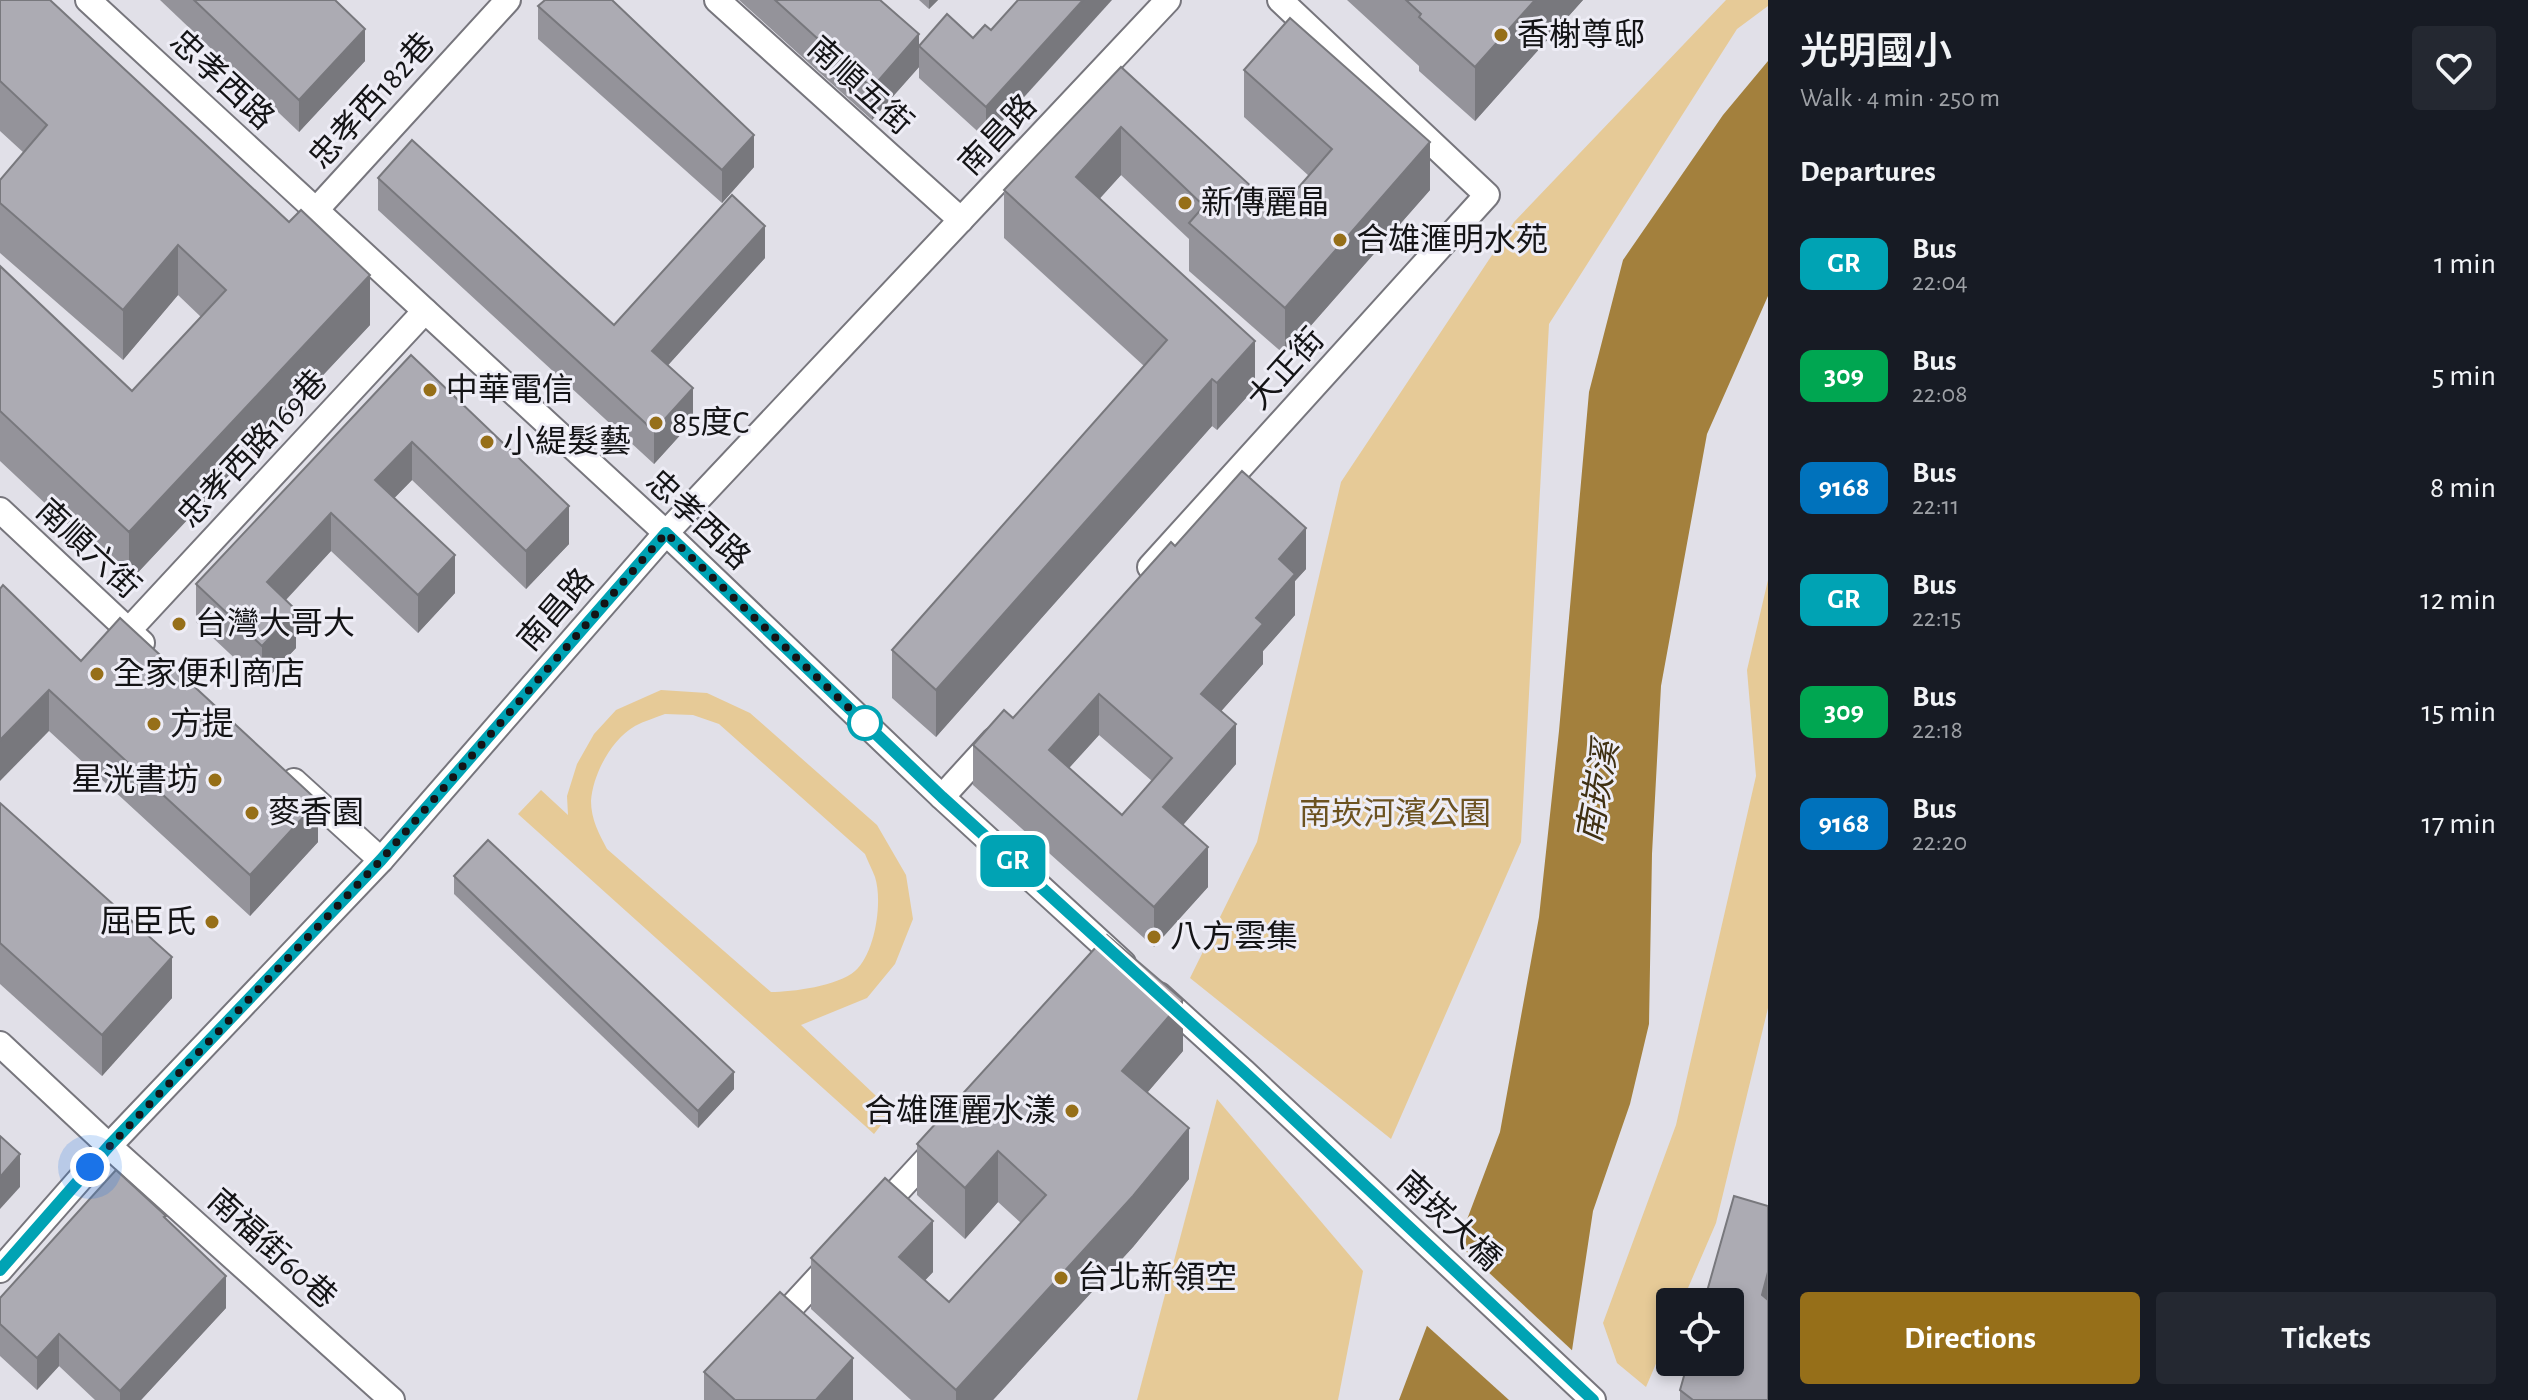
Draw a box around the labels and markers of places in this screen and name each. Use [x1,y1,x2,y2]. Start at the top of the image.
place label: 香榭尊邸 [1517,18,1645,51]
marker: 香榭尊邸 [1492,26,1510,44]
place label: 新傳麗晶 [1201,185,1329,219]
marker: 新傳麗晶 [1176,194,1194,212]
place label: 合雄滙明水苑 [1356,222,1548,256]
marker: 合雄滙明水苑 [1331,231,1349,249]
place label: 中華電信 [446,372,574,406]
marker: 中華電信 [421,381,439,399]
place label: 85度C [672,405,749,439]
marker: 85度C [647,414,665,432]
place label: 小緹髮藝 [503,425,631,458]
marker: 小緹髮藝 [478,433,496,451]
place label: 台灣大哥大 [195,606,355,640]
marker: 台灣大哥大 [170,615,188,633]
place label: 全家便利商店 [113,656,305,690]
marker: 全家便利商店 [88,665,106,683]
place label: 方提 [170,706,234,740]
unlabelled marker [848,706,882,740]
marker: 方提 [145,715,163,733]
place label: 星洸書坊 [71,762,199,796]
marker: 星洸書坊 [206,771,224,789]
place label: 麥香園 [268,795,364,829]
marker: 麥香園 [243,804,261,822]
place label: 屈臣氏 [100,905,196,938]
marker: 屈臣氏 [203,913,221,931]
place label: 八方雲集 [1170,919,1298,953]
marker: 八方雲集 [1145,928,1163,946]
place label: 合雄匯麗水漾 [864,1093,1056,1127]
marker: 合雄匯麗水漾 [1063,1102,1081,1120]
place label: 台北新領空 [1077,1260,1237,1294]
marker: 台北新領空 [1052,1269,1070,1287]

